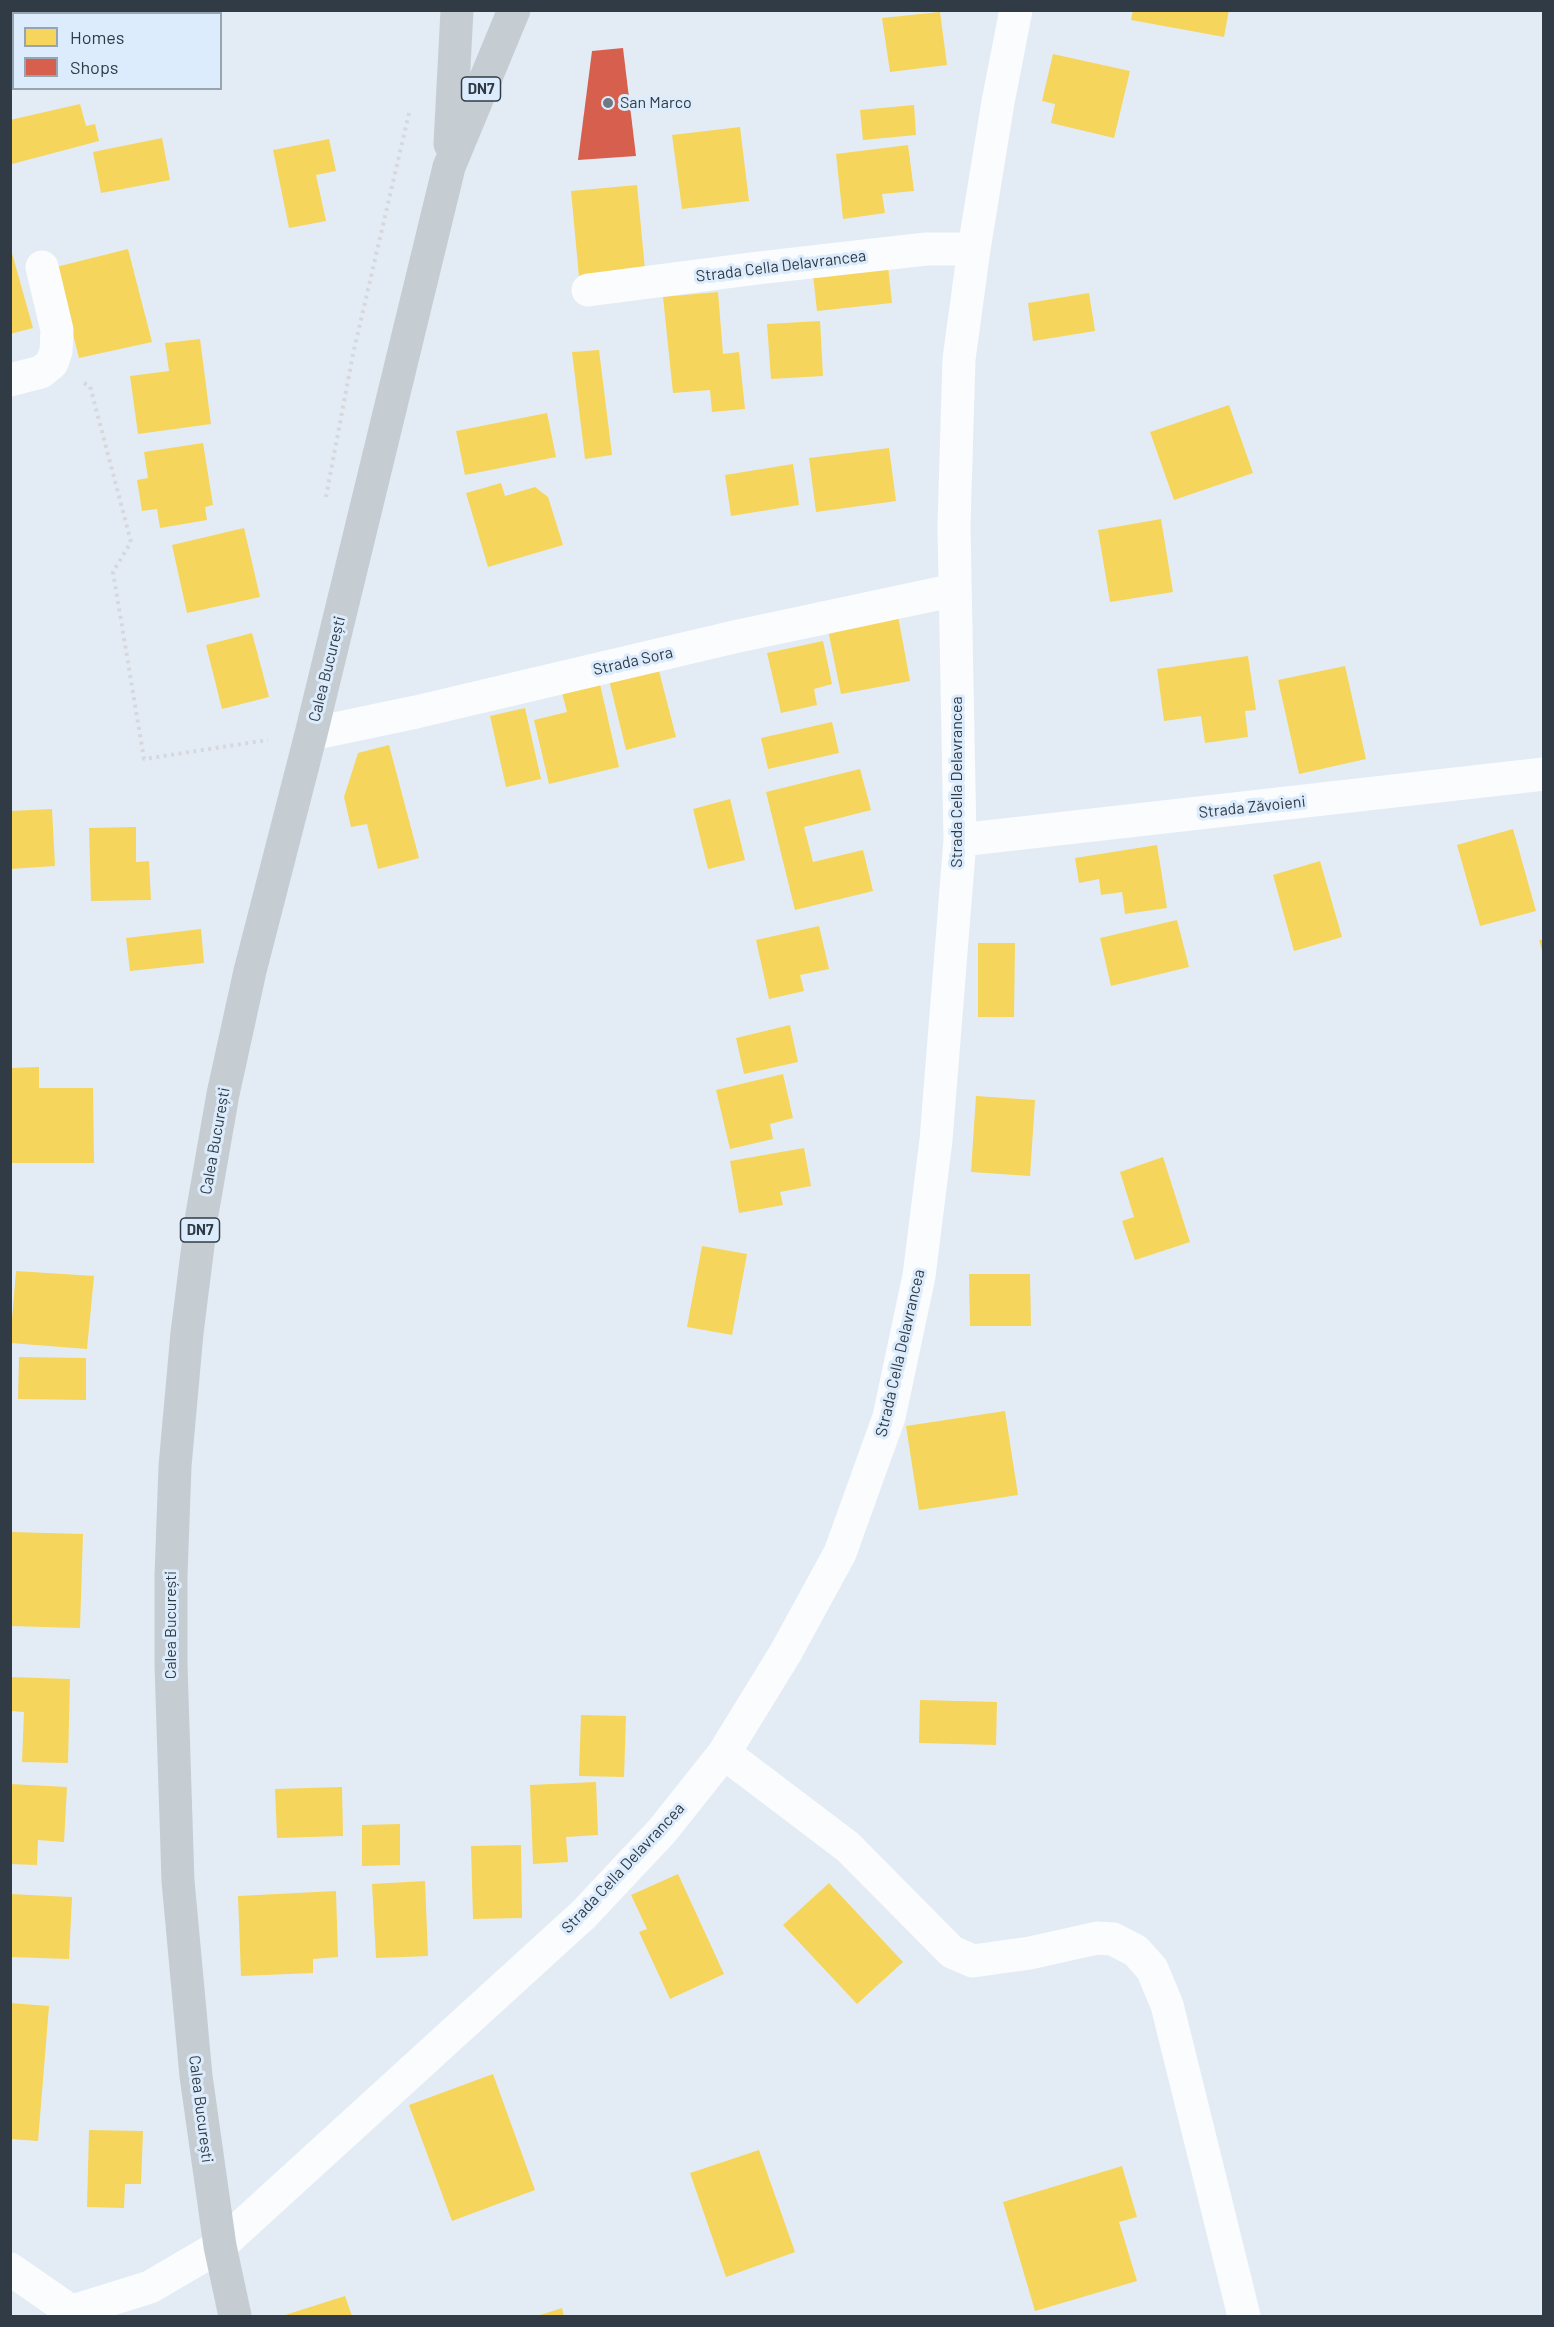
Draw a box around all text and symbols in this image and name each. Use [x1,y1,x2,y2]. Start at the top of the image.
legend [12,12,222,90]
text: Homes [70,26,124,48]
text: Shops [70,56,119,78]
road number: DN7 [462,77,500,101]
place label: San Marco [620,93,692,113]
marker: San Marco [601,96,615,110]
street label: Strada Cella Delavrancea [695,246,867,286]
street label: Calea București [305,614,349,724]
street label: Strada Sora [591,643,675,679]
street label: Strada Cella Delavrancea [947,696,967,868]
street label: Strada Zăvoieni [1198,792,1306,822]
street label: Calea București [196,1086,234,1196]
road number: DN7 [180,1218,220,1242]
street label: Strada Cella Delavrancea [871,1267,929,1439]
street label: Calea București [161,1571,181,1679]
street label: Strada Cella Delavrancea [558,1799,688,1937]
street label: Calea București [185,2054,217,2164]

